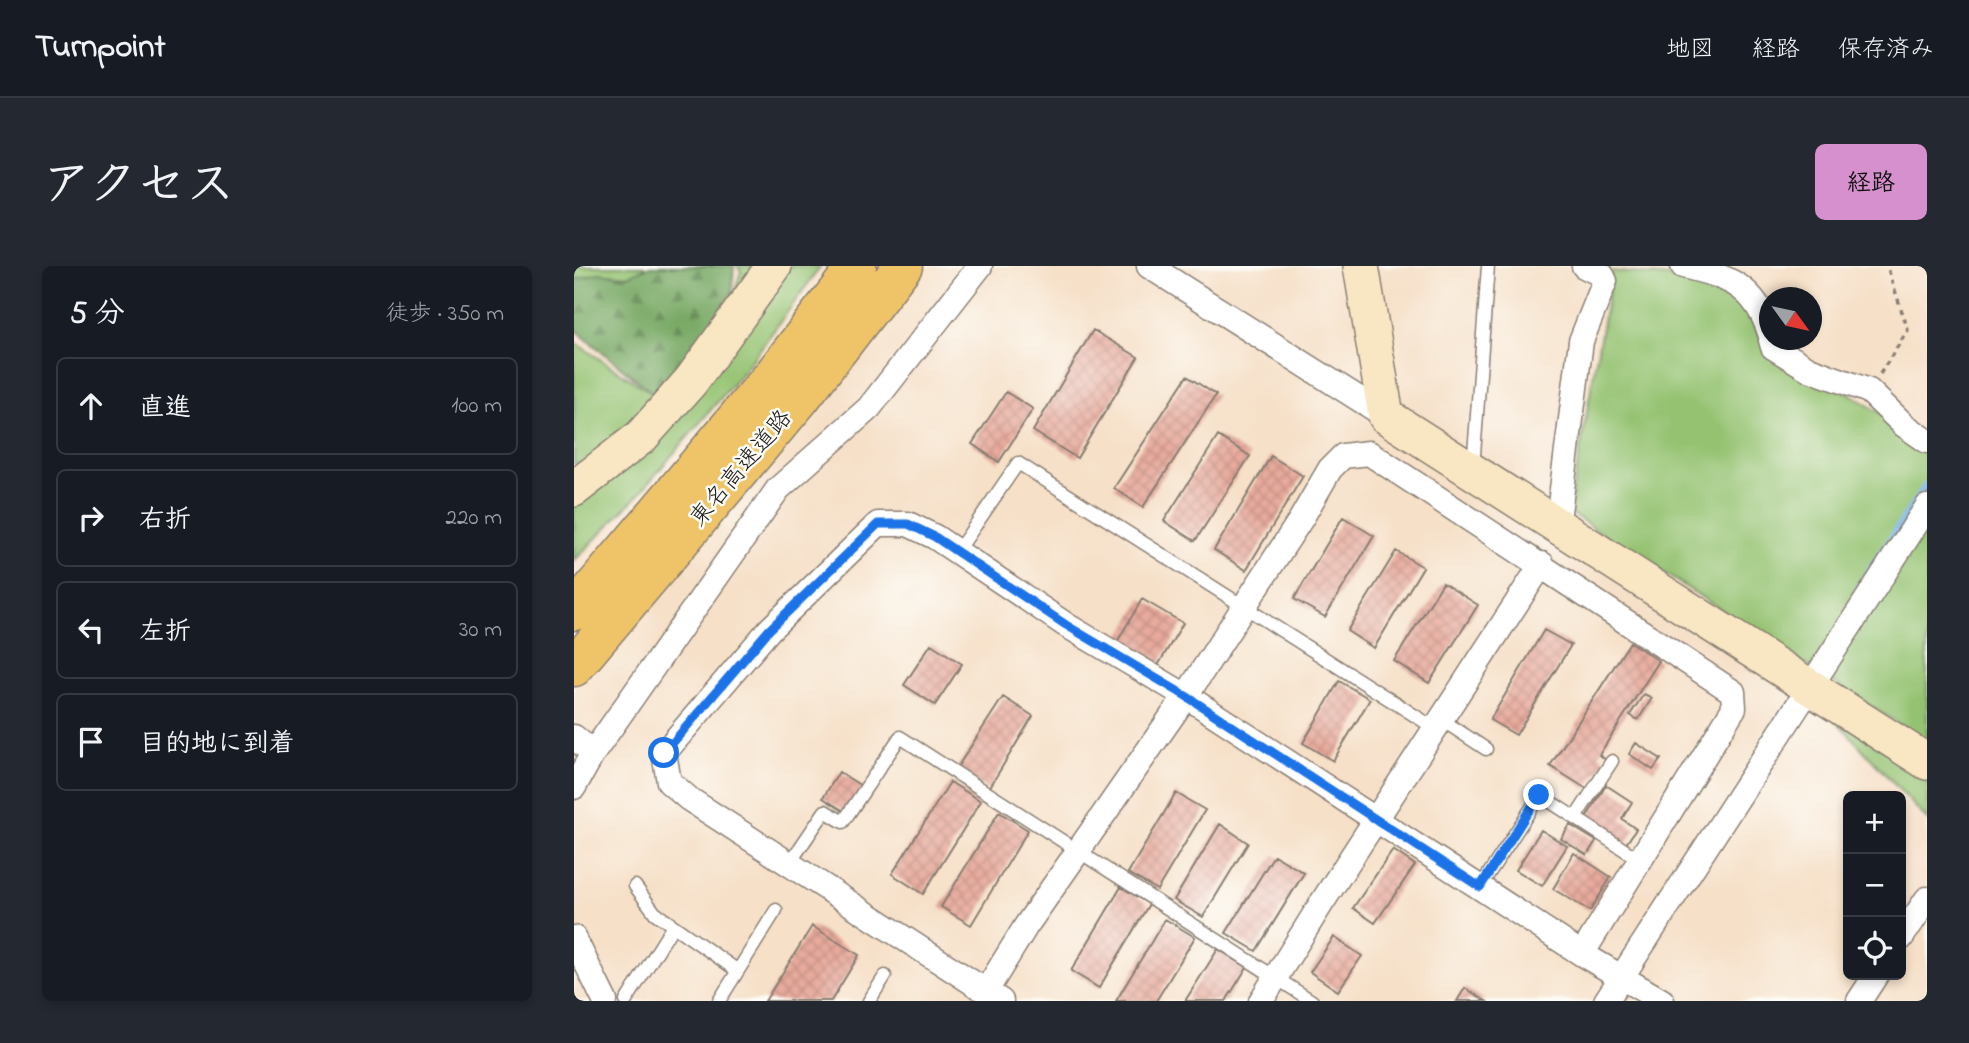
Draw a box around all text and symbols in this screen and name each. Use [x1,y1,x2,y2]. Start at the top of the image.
text: Turnpoint [35,24,166,72]
text: 地図 [1666,33,1714,68]
text: 経路 [1752,33,1800,68]
text: 保存済み [1838,33,1934,68]
button: 経路 [1815,144,1927,220]
text: アクセス [42,151,235,223]
north arrow [1759,287,1822,350]
text: 5 分 [70,293,125,337]
text: 徒歩 · 350 m [385,298,504,331]
icon: ahead [72,387,110,425]
text: 直進 [139,390,191,428]
text: 100 m [451,390,502,423]
street label: 東名高速道路 [682,403,802,535]
icon: right [72,499,110,537]
text: 右折 [139,502,191,540]
text: 220 m [446,502,502,535]
icon: left [72,611,110,649]
text: 左折 [139,614,191,652]
text: 30 m [459,614,502,647]
icon: arrive [72,723,110,761]
text: 目的地に到着 [139,726,295,764]
route start [648,737,679,768]
route end [1523,779,1554,810]
map controls [1843,791,1906,980]
button: + [1843,791,1906,854]
button: − [1843,854,1906,917]
button: locate [1843,917,1906,980]

